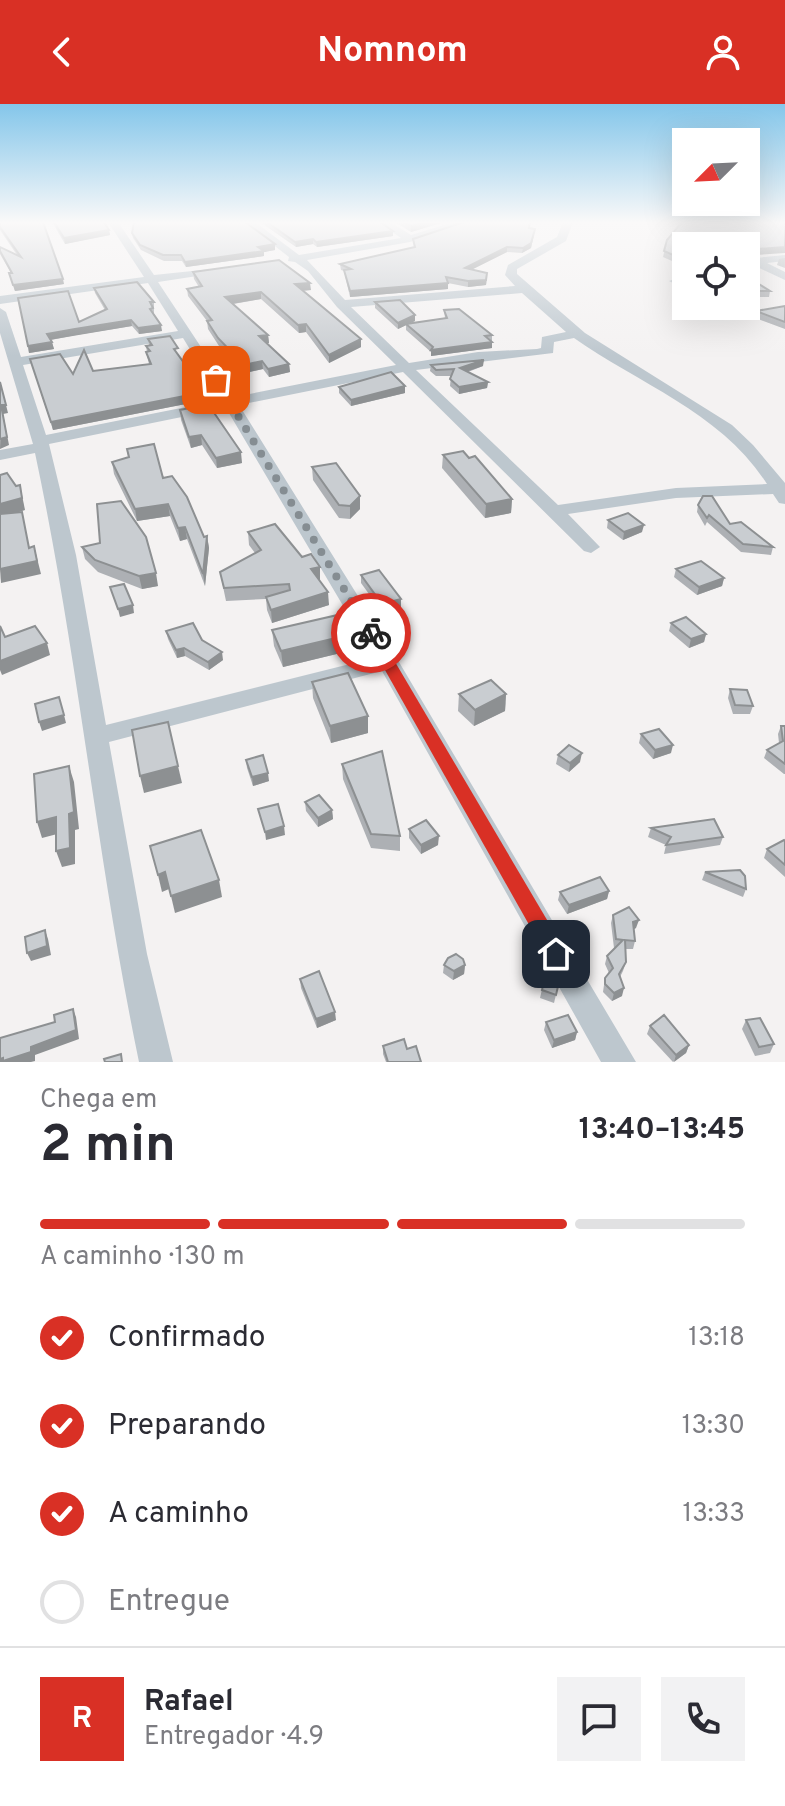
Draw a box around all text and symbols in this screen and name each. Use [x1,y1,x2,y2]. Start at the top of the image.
text: Nomnom [317,29,468,75]
icon: back [40,30,84,74]
icon: person [701,30,745,74]
north arrow [672,128,760,216]
map controls [672,128,760,320]
button: locate [672,232,760,320]
pin [182,346,250,414]
icon: bag [194,358,238,402]
courier [331,593,411,673]
icon: bike [349,611,393,655]
pin [522,920,590,988]
icon: home [534,932,578,976]
text: Chega em [40,1084,157,1117]
text: 13:40–13:45 [579,1112,745,1149]
text: 2 min [40,1114,176,1180]
text: A caminho · 130 m [40,1241,244,1274]
icon: check [40,1316,84,1360]
text: Confirmado [108,1320,266,1357]
text: 13:18 [688,1322,745,1355]
icon: check [40,1404,84,1448]
text: Preparando [108,1408,266,1445]
text: 13:30 [682,1410,745,1443]
icon: check [40,1492,84,1536]
text: A caminho [108,1496,249,1533]
text: 13:33 [682,1498,745,1531]
text: Entregue [108,1584,230,1621]
button: chat [557,1677,641,1761]
button: phone [661,1677,745,1761]
text: Rafael [144,1684,234,1721]
text: R [72,1701,92,1738]
text: Entregador · 4.9 [144,1721,324,1754]

